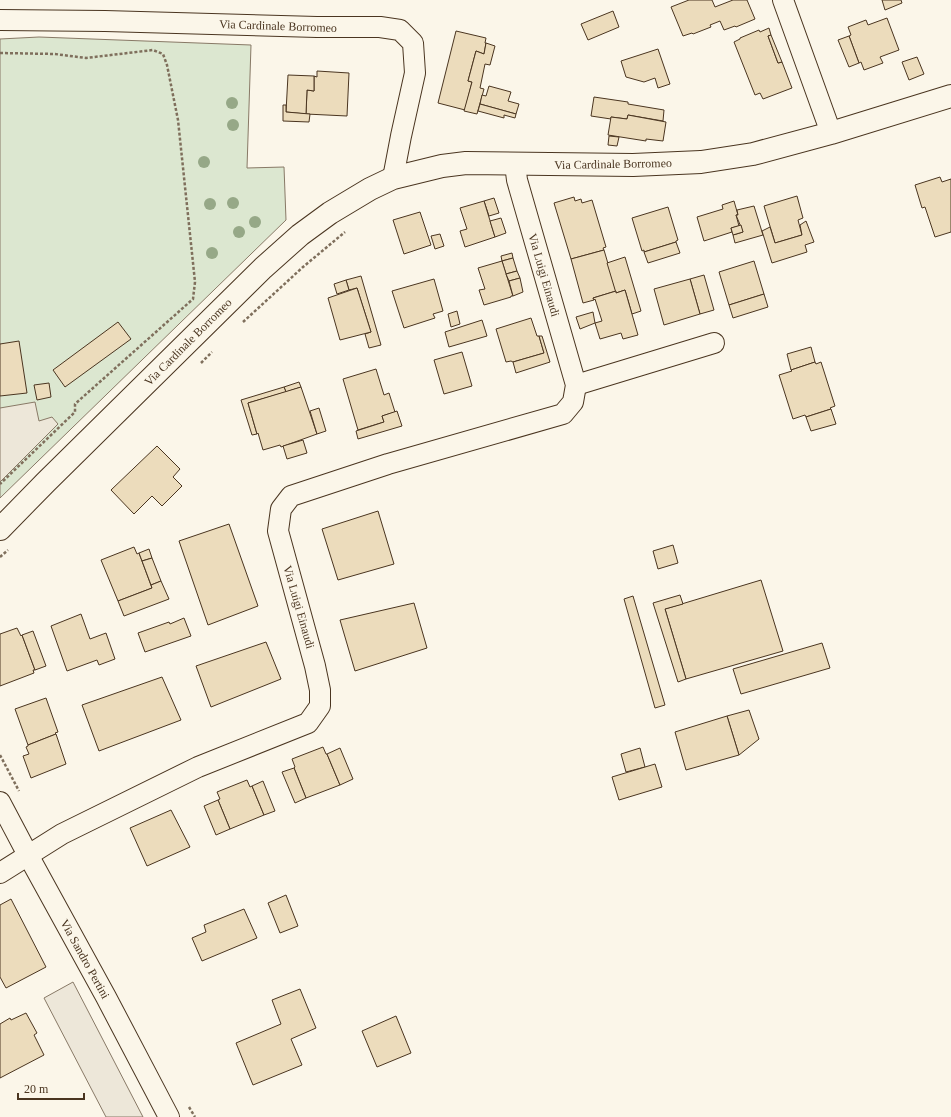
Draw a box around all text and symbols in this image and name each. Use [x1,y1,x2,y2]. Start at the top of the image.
street label: Via Cardinale Borromeo [219,17,337,35]
street label: Via Cardinale Borromeo [554,156,672,172]
street label: Via Luigi Einaudi [525,232,563,319]
street label: Via Cardinale Borromeo [141,295,235,389]
street label: Via Luigi Einaudi [280,564,318,651]
street label: Via Sandro Pertini [57,917,113,1002]
scale bar [18,1075,84,1101]
text: 20 m [24,1082,49,1096]

